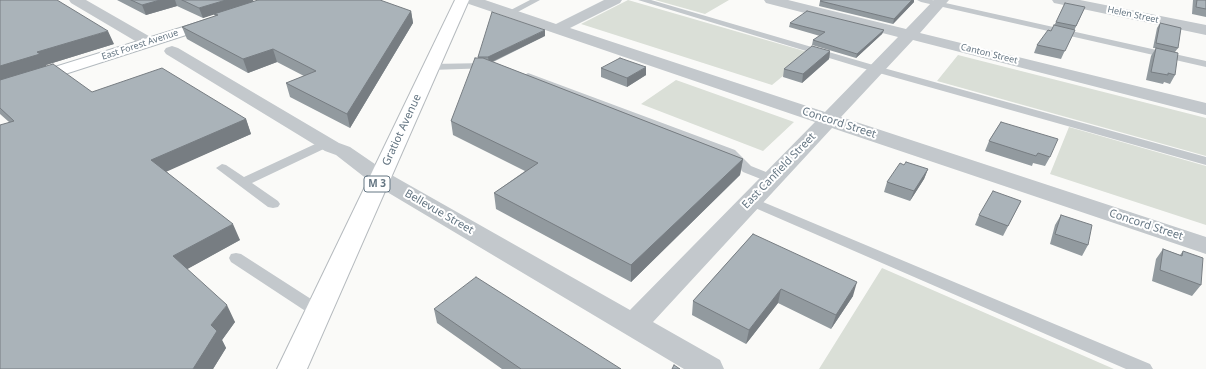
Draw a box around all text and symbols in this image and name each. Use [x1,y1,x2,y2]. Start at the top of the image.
street label: Helen Street [1106,4,1160,26]
street label: East Forest Avenue [100,27,180,63]
street label: Canton Street [960,42,1018,66]
street label: Gratiot Avenue [380,92,424,168]
street label: Concord Street [800,105,878,141]
street label: East Canfield Street [739,130,819,212]
road number: M 3 [364,176,390,192]
street label: Bellevue Street [402,187,476,237]
street label: Concord Street [1107,207,1185,243]

